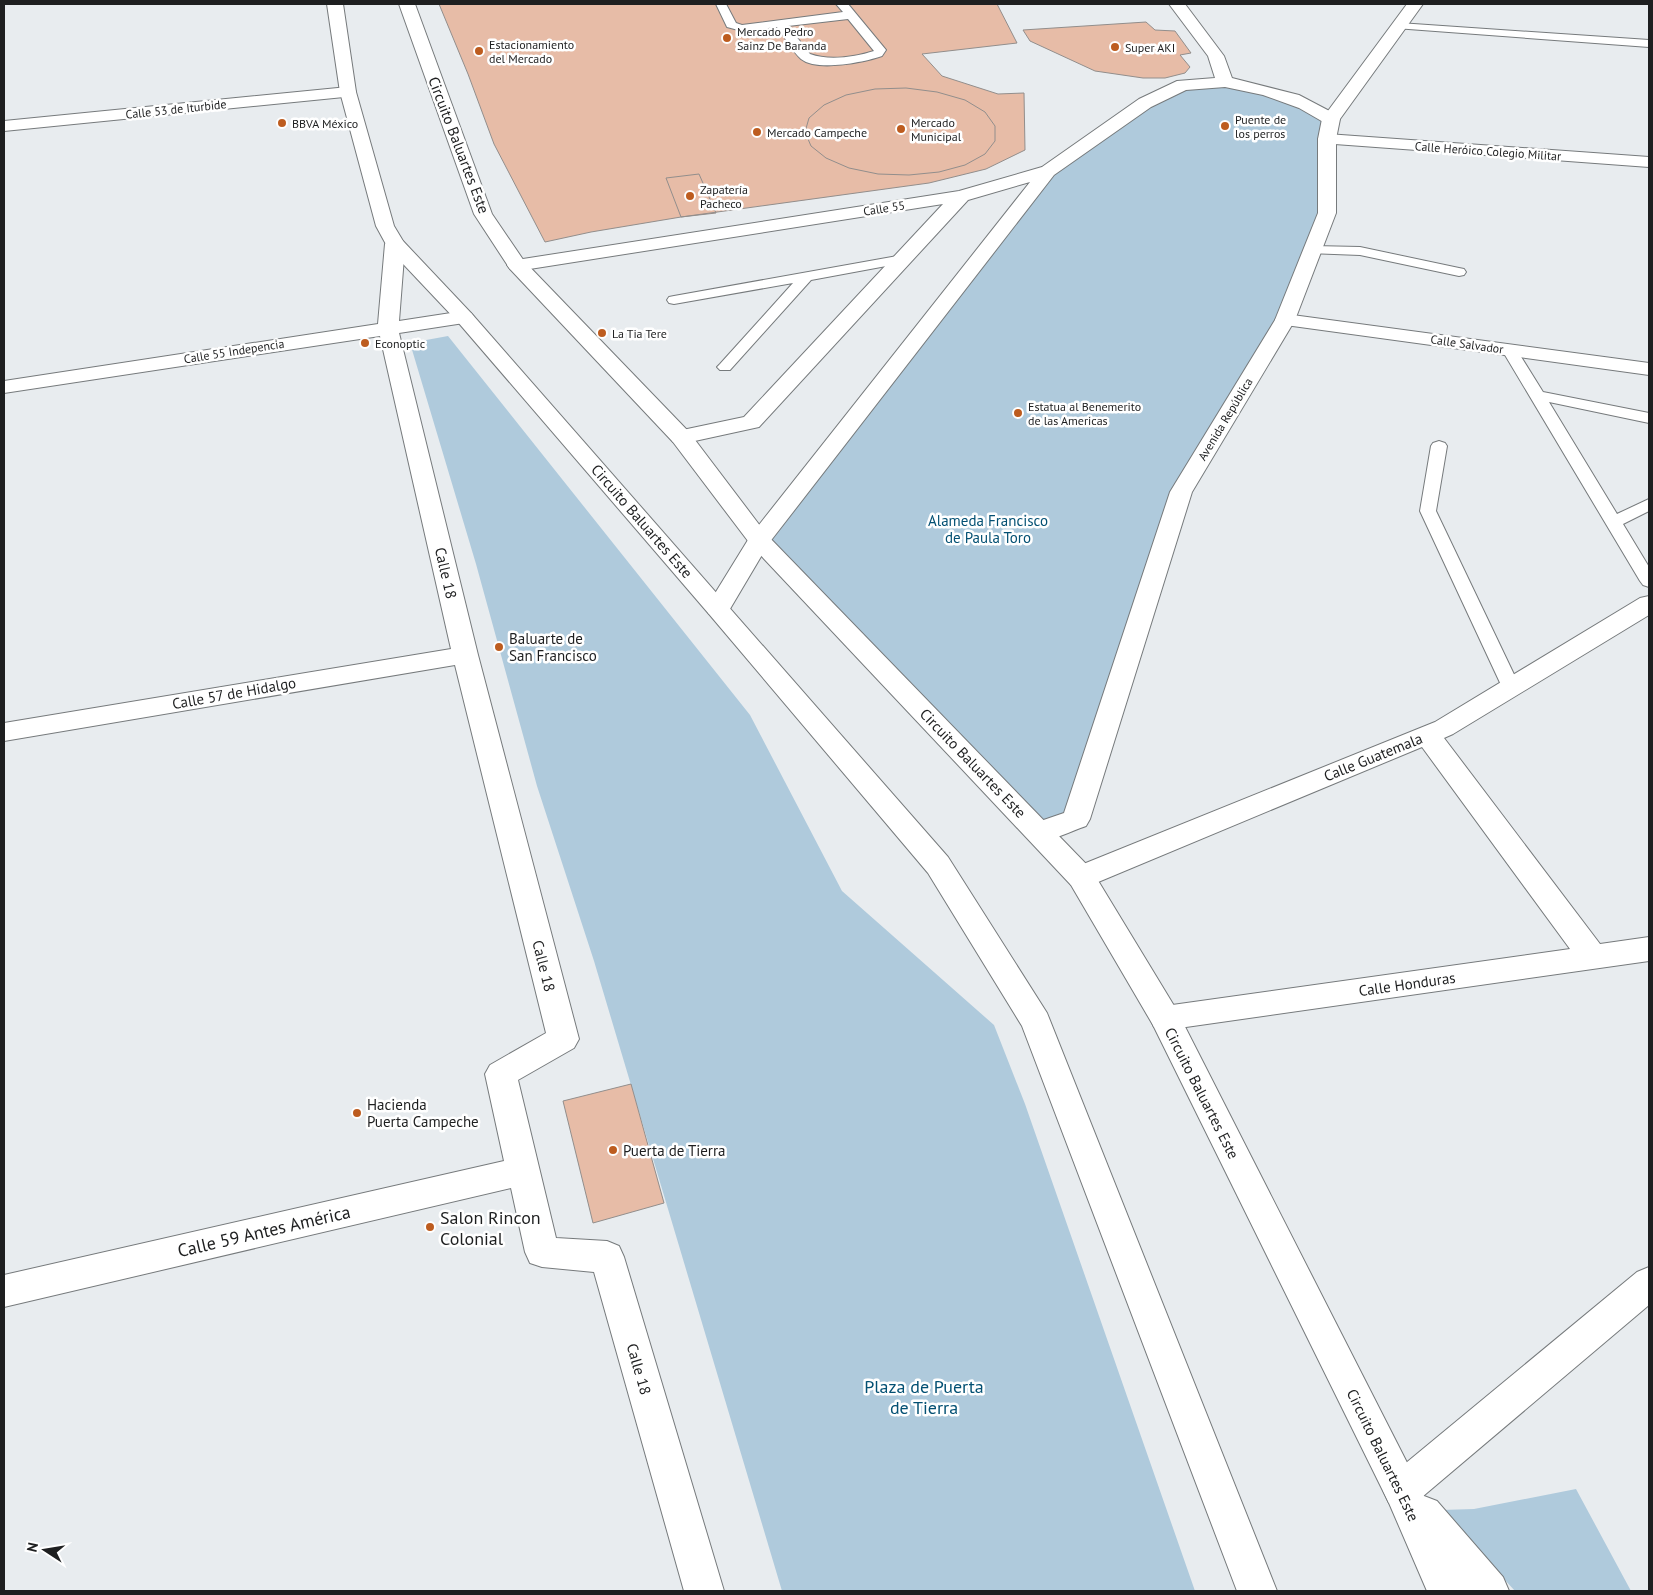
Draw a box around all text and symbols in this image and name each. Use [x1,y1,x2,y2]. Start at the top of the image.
place label: Mercado Pedro Sainz De Baranda [737,24,826,53]
marker: Mercado Pedro Sainz De Baranda [721,32,733,44]
place label: Estacionamiento del Mercado [489,37,574,66]
place label: Super AKI [1125,40,1175,55]
marker: Super AKI [1109,41,1121,53]
marker: Estacionamiento del Mercado [473,45,485,57]
street label: Circuito Baluartes Este [424,74,494,216]
street label: Calle 53 de Iturbide [125,96,227,122]
place label: Puente de los perros [1235,112,1286,141]
place label: Mercado Municipal [911,115,962,144]
place label: BBVA México [292,116,358,131]
marker: BBVA México [276,117,288,129]
marker: Puente de los perros [1219,120,1231,132]
marker: Mercado Municipal [895,123,907,135]
place label: Mercado Campeche [767,125,867,140]
marker: Mercado Campeche [751,126,763,138]
street label: Calle Heróico Colegio Militar [1414,138,1562,164]
place label: Zapatería Pacheco [700,182,748,211]
marker: Zapatería Pacheco [684,190,696,202]
street label: Calle 55 [862,197,906,219]
place label: La Tia Tere [612,326,667,341]
marker: La Tia Tere [596,327,608,339]
street label: Calle Salvador [1430,331,1504,357]
street label: Calle 55 Indepencia [183,336,285,366]
place label: Econoptic [375,336,426,351]
marker: Econoptic [359,337,371,349]
street label: Avenida República [1194,375,1256,463]
place label: Estatua al Benemerito de las Americas [1028,399,1141,428]
marker: Estatua al Benemerito de las Americas [1012,407,1024,419]
street label: Circuito Baluartes Este [587,460,697,582]
park label: Alameda Francisco de Paula Toro [928,511,1048,547]
street label: Calle 18 [431,545,461,601]
place label: Baluarte de San Francisco [509,629,597,665]
marker: Baluarte de San Francisco [493,641,505,653]
street label: Calle 57 de Hidalgo [171,673,297,713]
street label: Circuito Baluartes Este [916,704,1030,822]
street label: Calle Guatemala [1321,729,1425,785]
street label: Calle 18 [528,938,560,994]
street label: Calle Honduras [1357,968,1457,1000]
street label: Circuito Baluartes Este [1161,1024,1243,1162]
place label: Hacienda Puerta Campeche [367,1095,479,1131]
marker: Hacienda Puerta Campeche [351,1107,363,1119]
place label: Puerta de Tierra [623,1141,725,1160]
marker: Puerta de Tierra [607,1144,619,1156]
street label: Calle 59 Antes América [175,1200,353,1262]
place label: Salon Rincon Colonial [440,1206,541,1250]
marker: Salon Rincon Colonial [424,1221,436,1233]
street label: Calle 18 [623,1341,655,1397]
park label: Plaza de Puerta de Tierra [864,1375,984,1419]
street label: Circuito Baluartes Este [1343,1386,1423,1524]
north arrow [20,1525,70,1575]
text: N [23,1541,42,1554]

